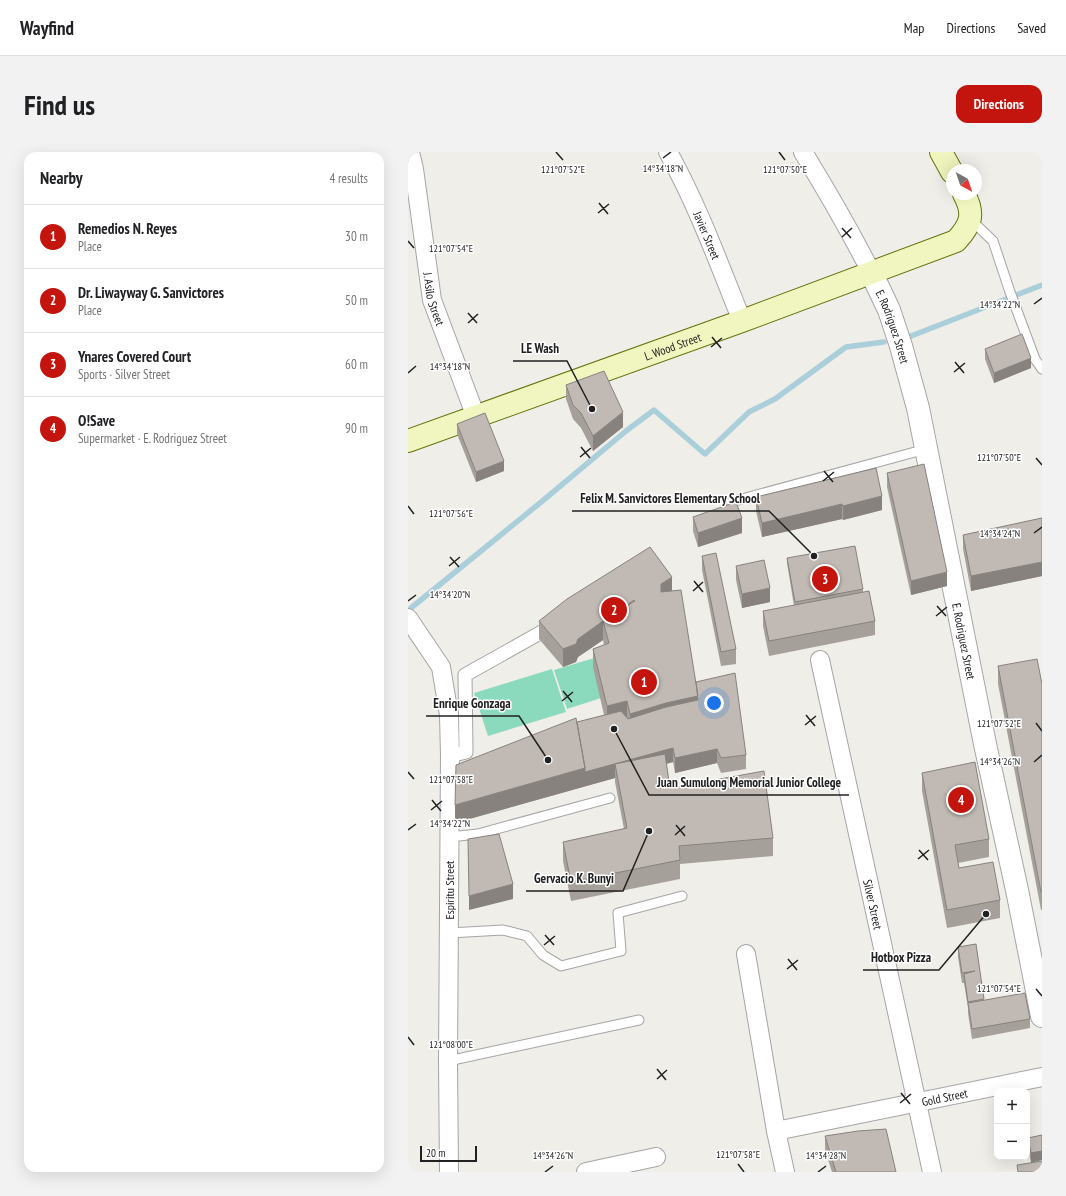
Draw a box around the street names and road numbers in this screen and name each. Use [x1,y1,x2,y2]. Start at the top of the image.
street label: Javier Street [690,208,724,262]
street label: J. Asilo Street [421,270,449,328]
street label: E. Rodriguez Street [873,287,913,366]
street label: L. Wood Street [642,329,704,363]
street label: E. Rodriguez Street [950,602,980,681]
street label: Espiritu Street [442,860,457,919]
street label: Silver Street [861,878,886,931]
street label: Gold Street [920,1085,970,1109]

